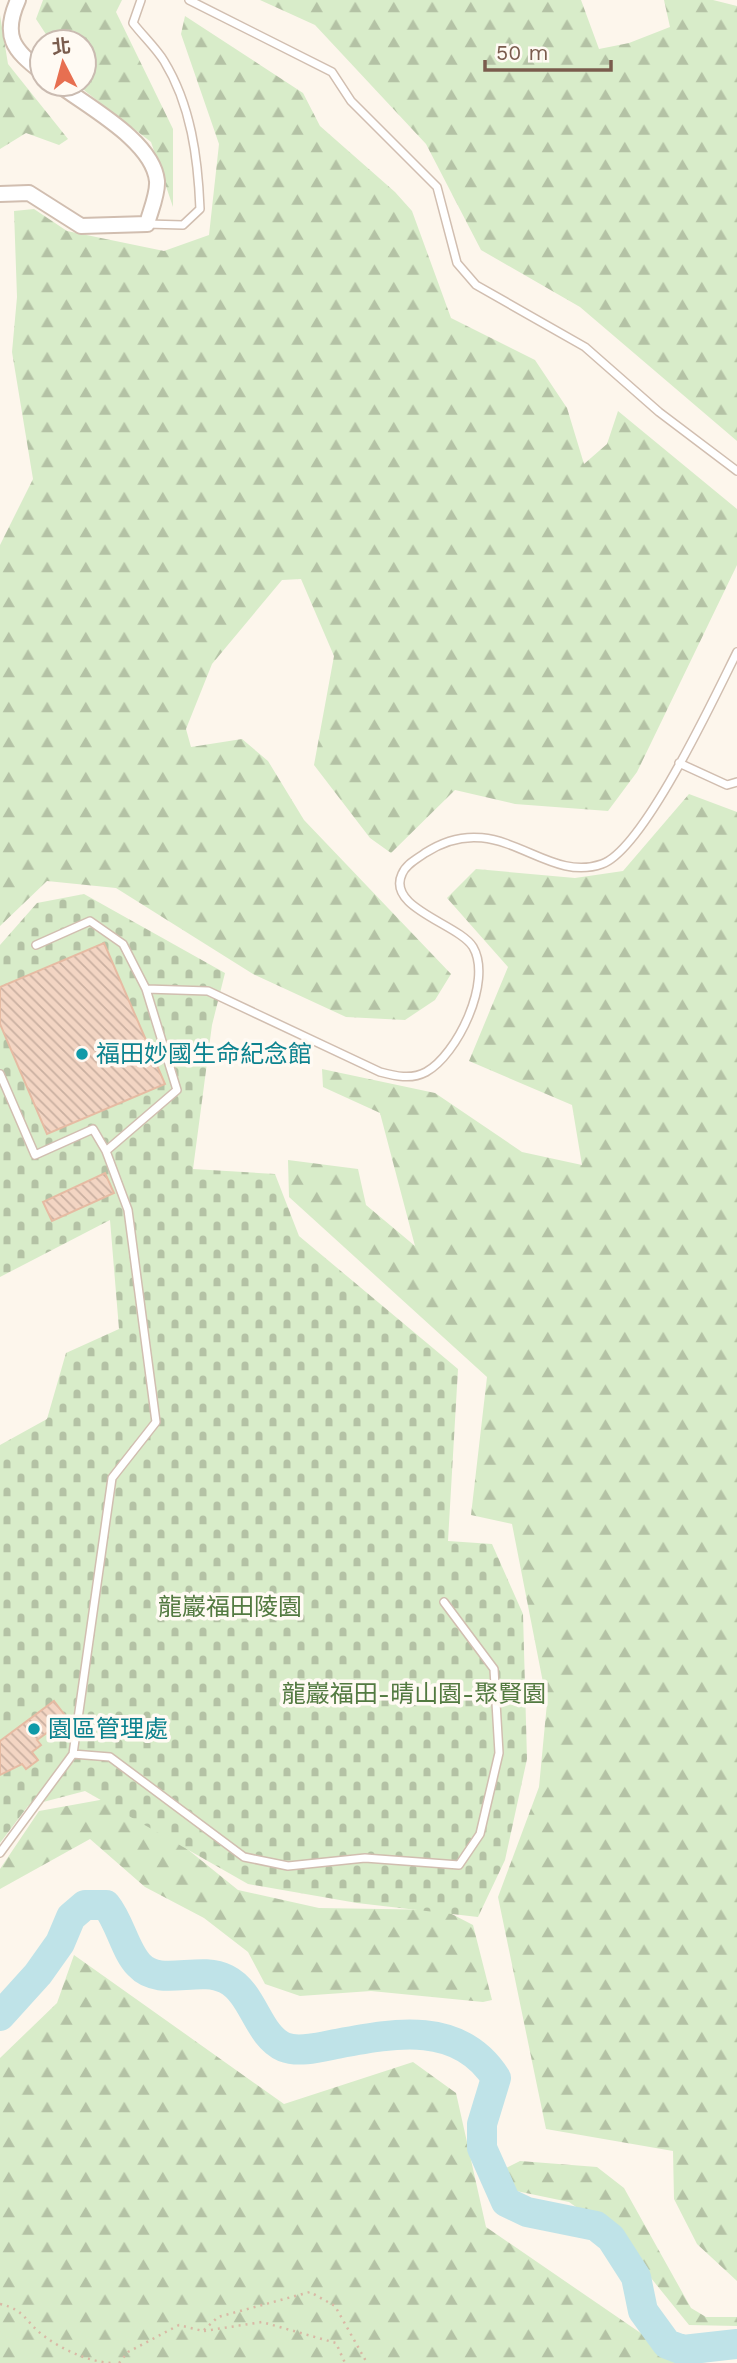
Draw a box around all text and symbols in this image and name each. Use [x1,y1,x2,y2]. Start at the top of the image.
north arrow [28,28,98,98]
scale bar [485,28,611,72]
text: 北 [51,34,72,59]
text: 50 m [496,40,548,65]
place label: 福田妙國生命紀念館 [96,1040,312,1068]
marker: 福田妙國生命紀念館 [74,1046,90,1062]
park label: 龍巖福田陵園 [158,1593,302,1621]
park label: 龍巖福田-晴山園-聚賢園 [282,1680,546,1708]
place label: 園區管理處 [48,1715,168,1743]
marker: 園區管理處 [26,1721,42,1737]

